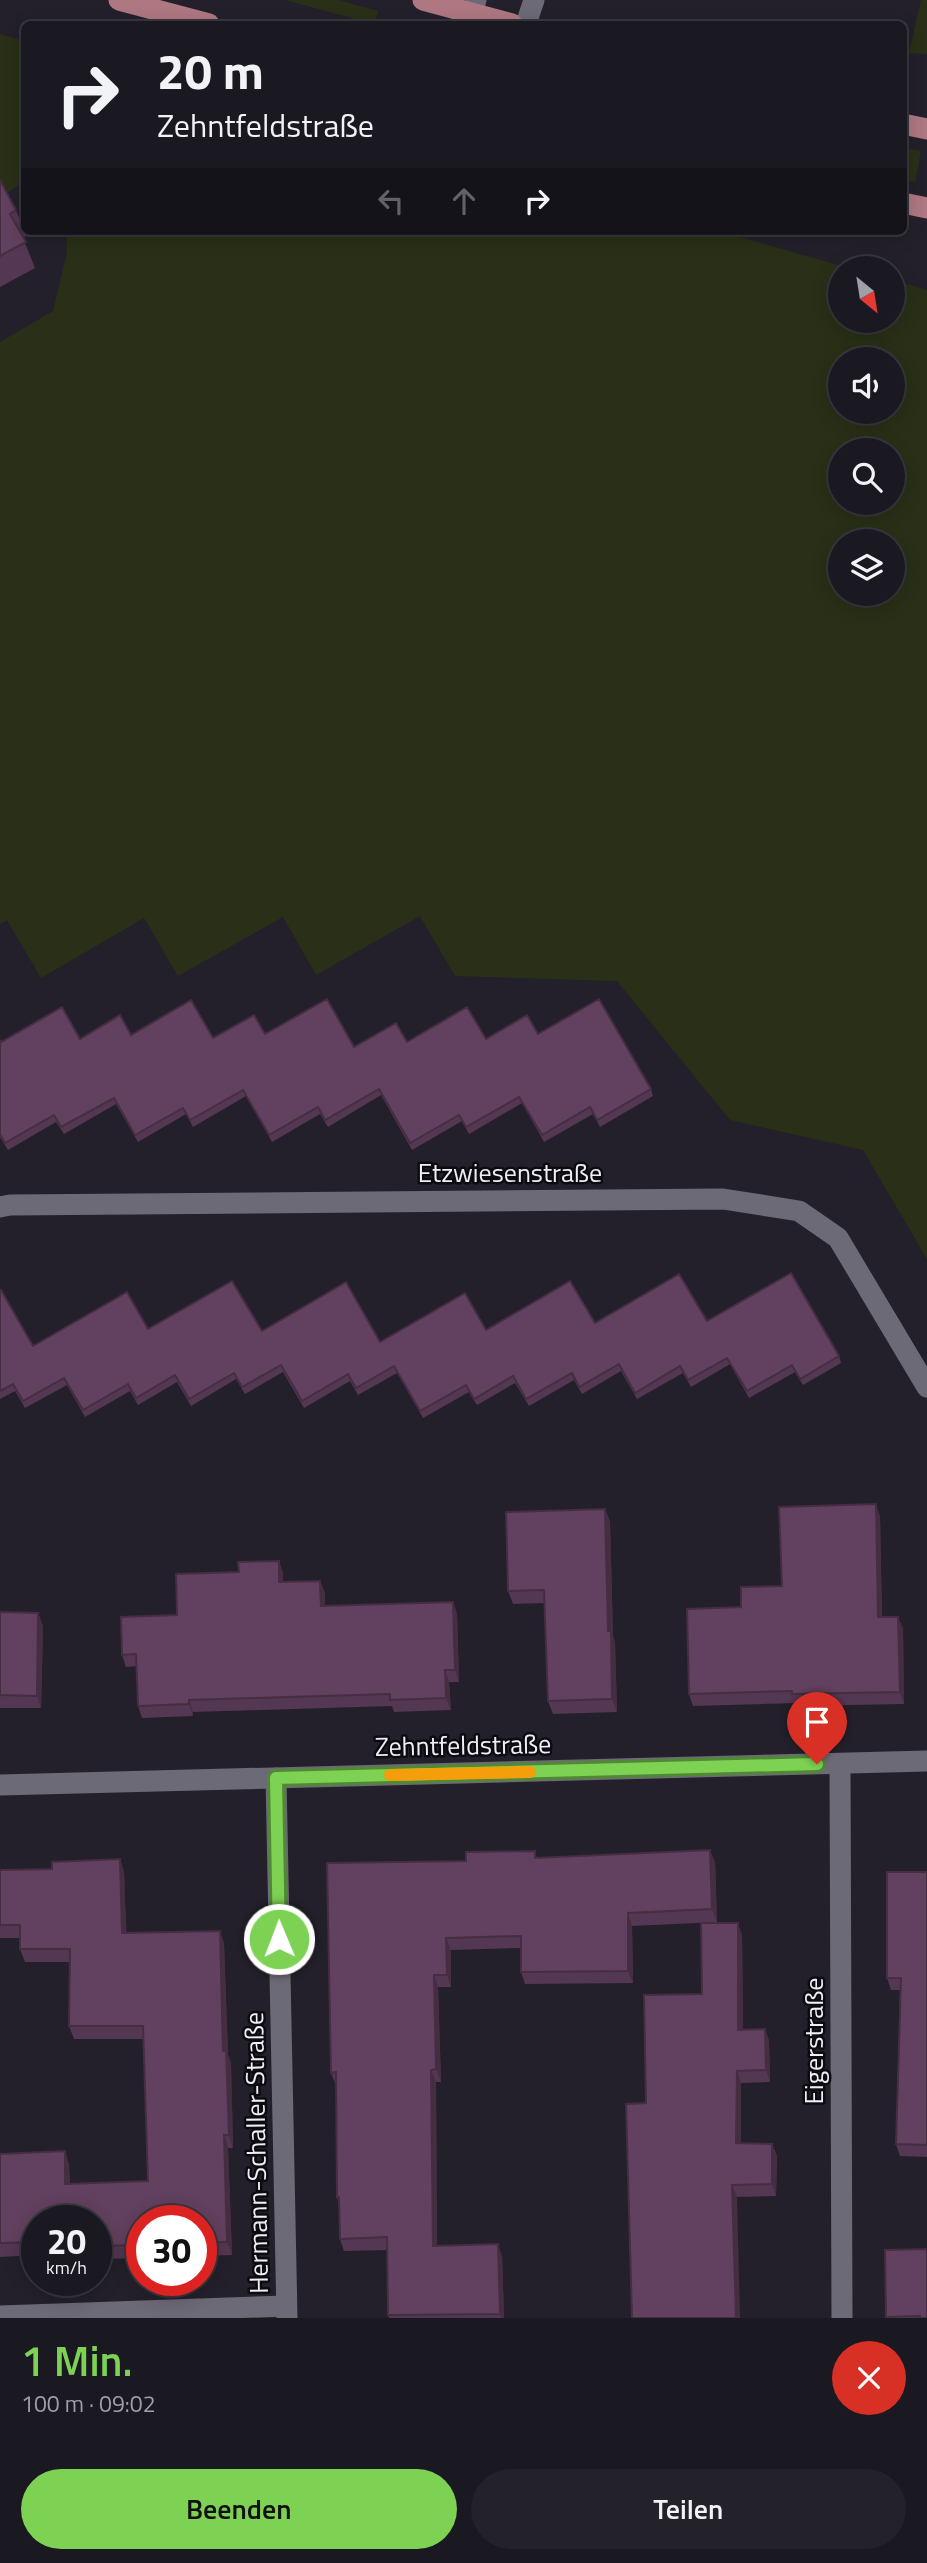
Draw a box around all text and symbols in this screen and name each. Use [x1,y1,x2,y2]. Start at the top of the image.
text: 20 m [157,33,264,108]
icon: right [42,49,133,140]
text: Zehntfeldstraße [157,101,374,149]
icon: left [372,182,410,220]
icon: ahead [445,182,483,220]
icon: right [518,182,556,220]
north arrow [828,256,905,332]
map controls [828,256,905,606]
button: sound [828,347,905,424]
button: search [828,438,905,515]
button: layers [828,529,905,606]
street label: Etzwiesenstraße [418,1153,602,1192]
pin [787,1692,847,1764]
icon: arrive [798,1703,836,1741]
street label: Zehntfeldstraße [375,1724,551,1766]
position arrow [242,1902,316,1976]
street label: Eigerstraße [794,1978,833,2104]
street label: Hermann-Schaller-Straße [234,2012,278,2294]
speed limit sign: 30 [126,2205,217,2296]
text: 20 [47,2214,86,2268]
text: km/h [46,2254,87,2281]
text: 1 Min. [21,2328,133,2392]
button: close [832,2341,906,2415]
text: 100 m · 09:02 [21,2386,156,2421]
button: Beenden [21,2469,457,2549]
button: Teilen [471,2469,906,2549]

